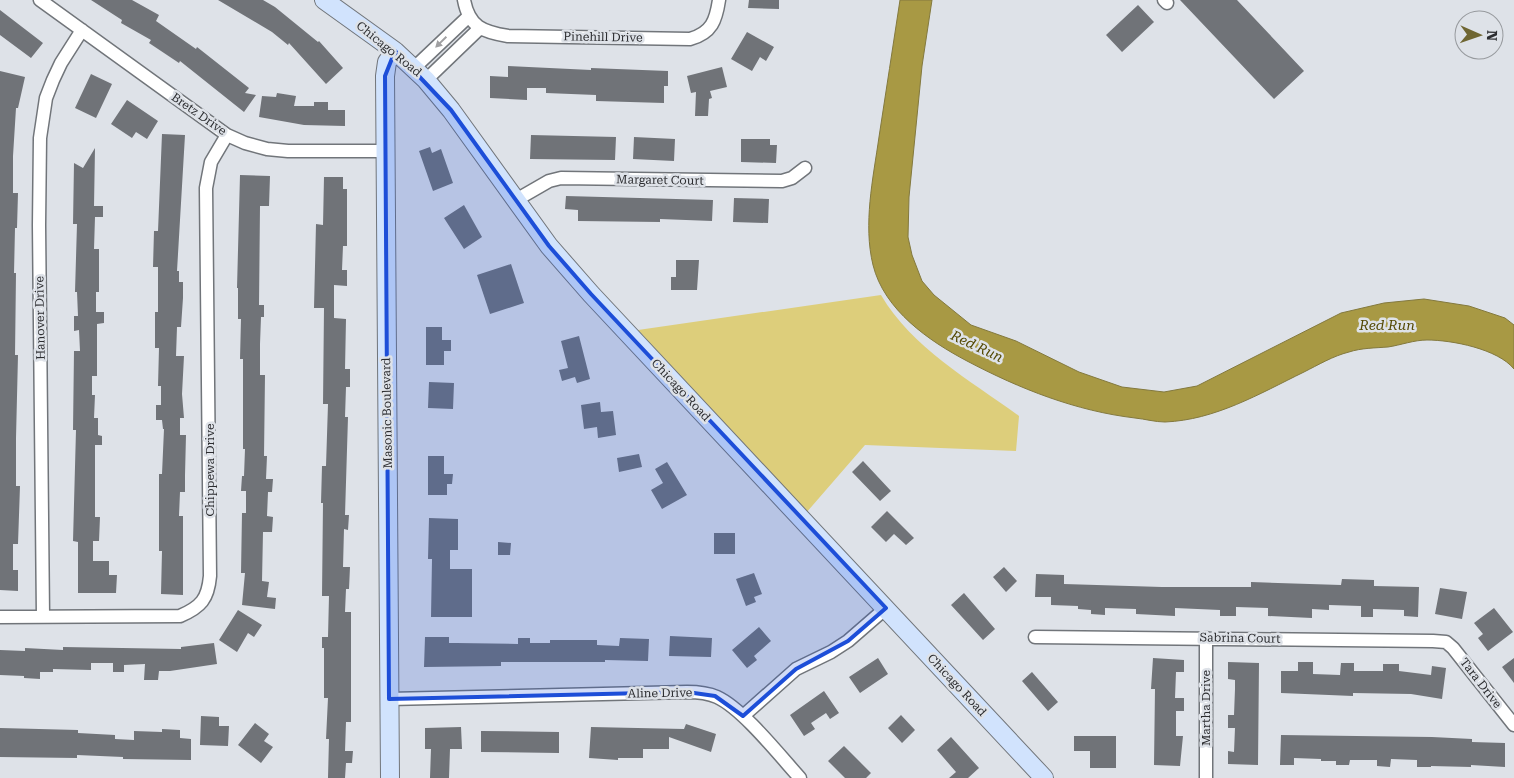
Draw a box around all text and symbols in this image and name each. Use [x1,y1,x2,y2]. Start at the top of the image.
north arrow [1454,10,1504,60]
street label: Chicago Road [354,18,425,80]
street label: Pinehill Drive [563,29,643,45]
text: N [1484,30,1500,41]
one-way arrow [435,36,447,48]
street label: Bretz Drive [169,90,230,138]
street label: Margaret Court [616,172,705,188]
street label: Hanover Drive [32,276,48,360]
water label: Red Run [1358,317,1415,333]
water label: Red Run [947,327,1006,365]
street label: Chicago Road [649,356,714,424]
street label: Masonic Boulevard [379,357,395,469]
street label: Chippewa Drive [203,423,217,516]
street label: Sabrina Court [1199,630,1281,646]
street label: Chicago Road [925,651,990,719]
street label: Tara Drive [1457,655,1505,711]
street label: Martha Drive [1199,670,1213,746]
street label: Aline Drive [627,685,693,701]

